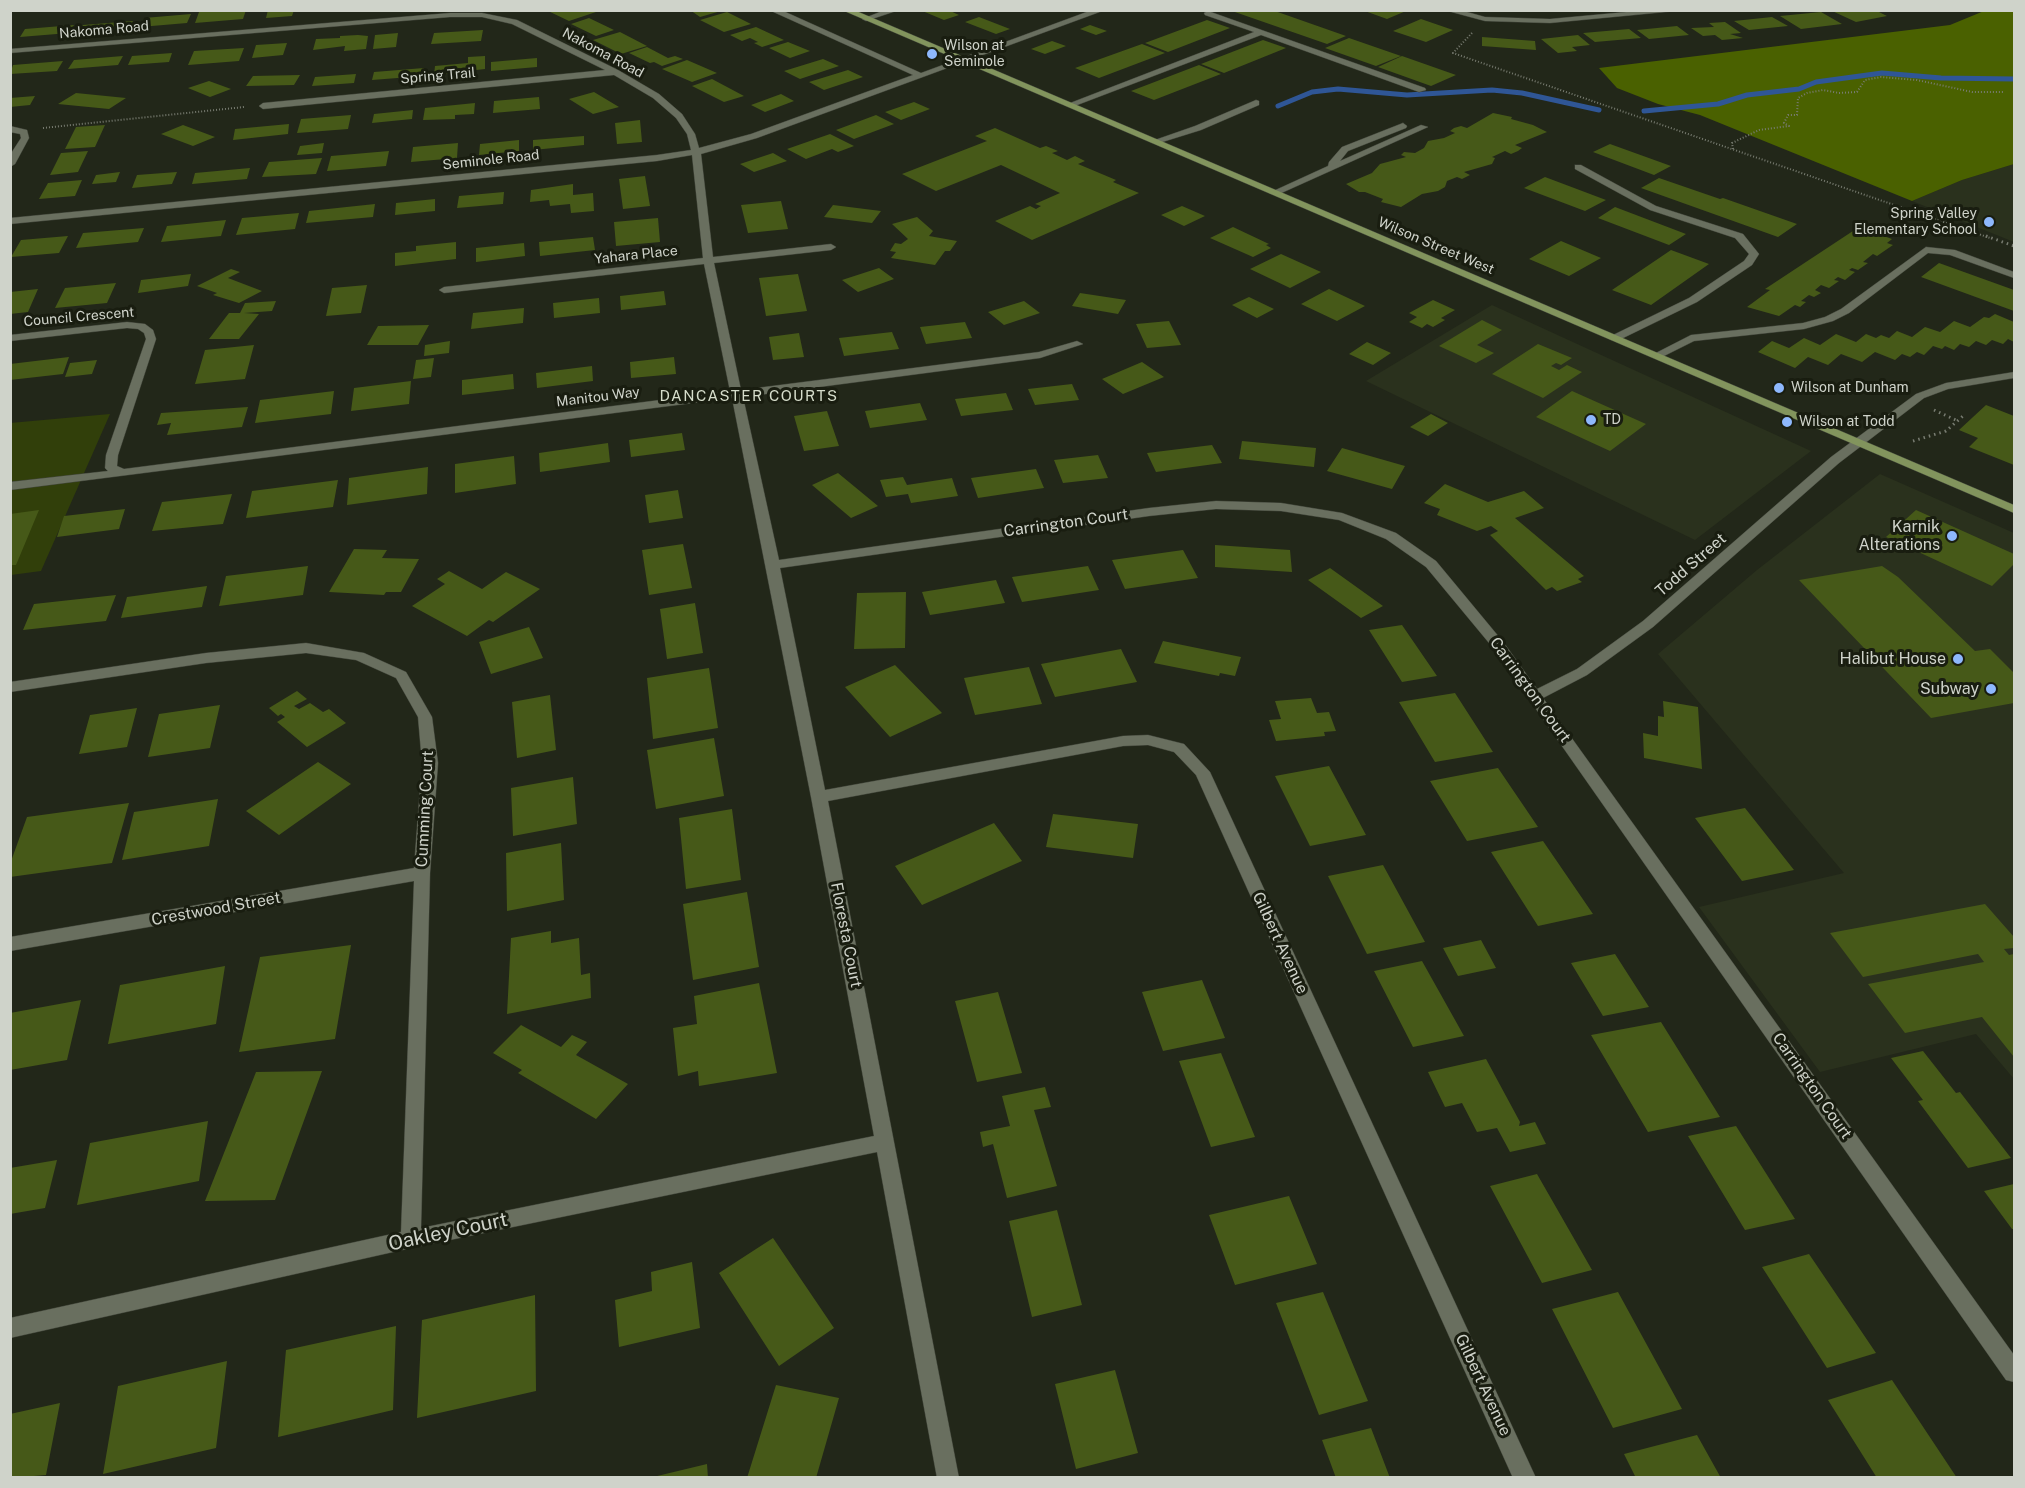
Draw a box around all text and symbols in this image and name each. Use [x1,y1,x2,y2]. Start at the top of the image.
street label: Nakoma Road [58,18,150,42]
street label: Nakoma Road [559,24,647,82]
place label: Wilson at Seminole [944,38,1005,70]
marker: Wilson at Seminole [925,47,939,61]
street label: Spring Trail [400,64,476,88]
street label: Seminole Road [442,147,540,173]
place label: Spring Valley Elementary School [1854,206,1977,238]
street label: Wilson Street West [1375,214,1497,278]
marker: Spring Valley Elementary School [1982,215,1996,229]
street label: Yahara Place [593,242,679,268]
street label: Council Crescent [23,304,135,330]
place label: Wilson at Dunham [1791,380,1909,396]
marker: Wilson at Dunham [1772,381,1786,395]
street label: Manitou Way [555,384,641,410]
district label: DANCASTER COURTS [660,387,838,405]
place label: TD [1603,412,1621,428]
marker: TD [1584,413,1598,427]
place label: Wilson at Todd [1799,414,1895,430]
marker: Wilson at Todd [1780,415,1794,429]
street label: Carrington Court [1003,505,1129,541]
place label: Karnik Alterations [1858,517,1940,555]
street label: Todd Street [1652,529,1730,601]
marker: Karnik Alterations [1945,529,1959,543]
street label: Carrington Court [1485,634,1575,746]
place label: Halibut House [1840,649,1946,669]
marker: Halibut House [1951,652,1965,666]
place label: Subway [1920,679,1979,699]
marker: Subway [1984,682,1998,696]
street label: Cumming Court [412,750,438,868]
street label: Floresta Court [826,881,866,989]
street label: Crestwood Street [150,888,282,930]
street label: Gilbert Avenue [1248,889,1312,997]
street label: Carrington Court [1768,1029,1856,1143]
street label: Oakley Court [386,1208,510,1256]
street label: Gilbert Avenue [1451,1331,1515,1439]

